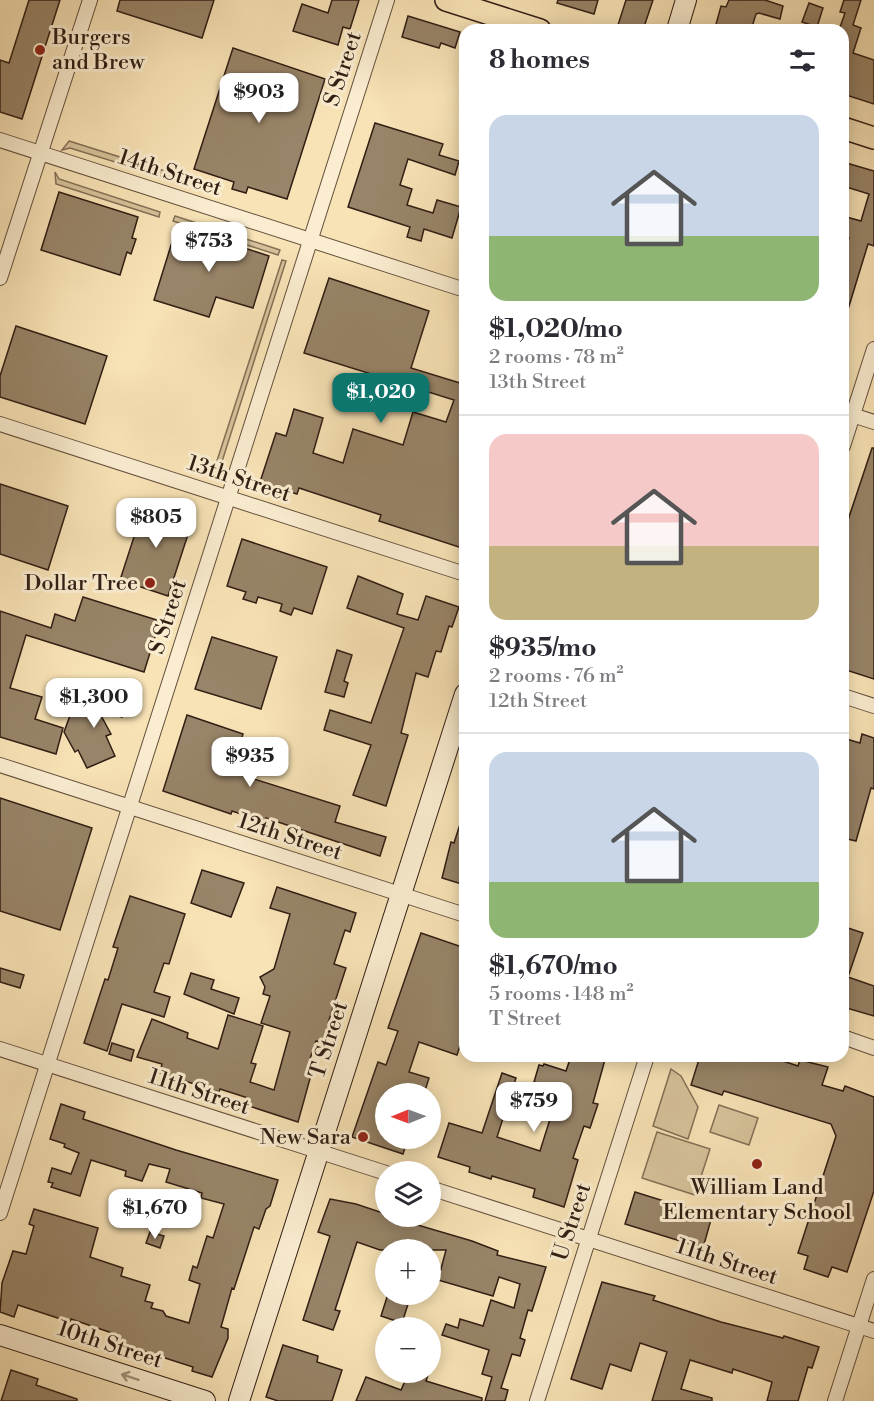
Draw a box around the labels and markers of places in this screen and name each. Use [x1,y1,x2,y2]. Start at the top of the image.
place label: Burgers and Brew [51,24,145,76]
marker: Burgers and Brew [33,43,47,57]
pin: $903 [223,73,295,124]
pin: $753 [173,222,245,273]
pin: $1,020 [332,373,430,424]
pin: $805 [120,498,192,549]
place label: Dollar Tree [24,570,138,597]
marker: Dollar Tree [143,576,157,590]
pin: $1,300 [45,678,143,729]
pin: $935 [214,737,286,788]
pin: $759 [498,1082,570,1133]
place label: New Sara [260,1124,352,1151]
marker: New Sara [356,1130,370,1144]
marker: William Land Elementary School [750,1157,764,1171]
place label: William Land Elementary School [662,1174,852,1226]
pin: $1,670 [106,1189,204,1240]

